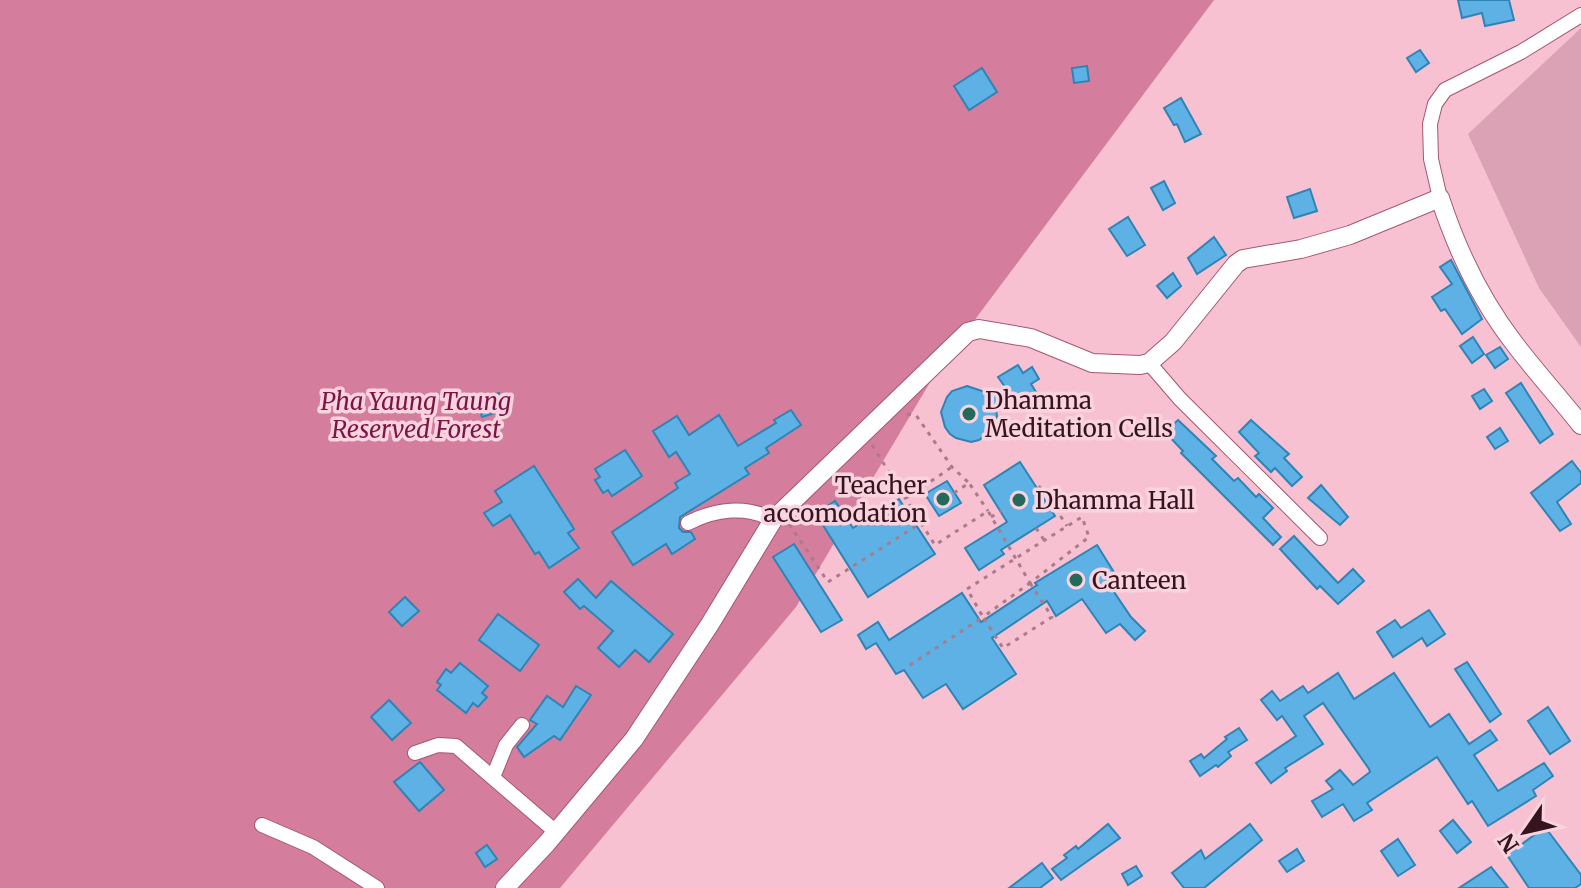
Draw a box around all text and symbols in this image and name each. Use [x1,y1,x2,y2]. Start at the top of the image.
place label: Dhamma Meditation Cells [985,385,1173,444]
park label: Pha Yaung Taung Reserved Forest [321,386,511,445]
marker: Dhamma Meditation Cells [960,405,978,423]
place label: Teacher accomodation [763,470,927,529]
place label: Dhamma Hall [1035,485,1195,516]
marker: Teacher accomodation [934,490,952,508]
marker: Dhamma Hall [1010,491,1028,509]
place label: Canteen [1092,565,1187,596]
marker: Canteen [1067,571,1085,589]
north arrow [1485,792,1565,872]
text: N [1492,828,1525,858]

